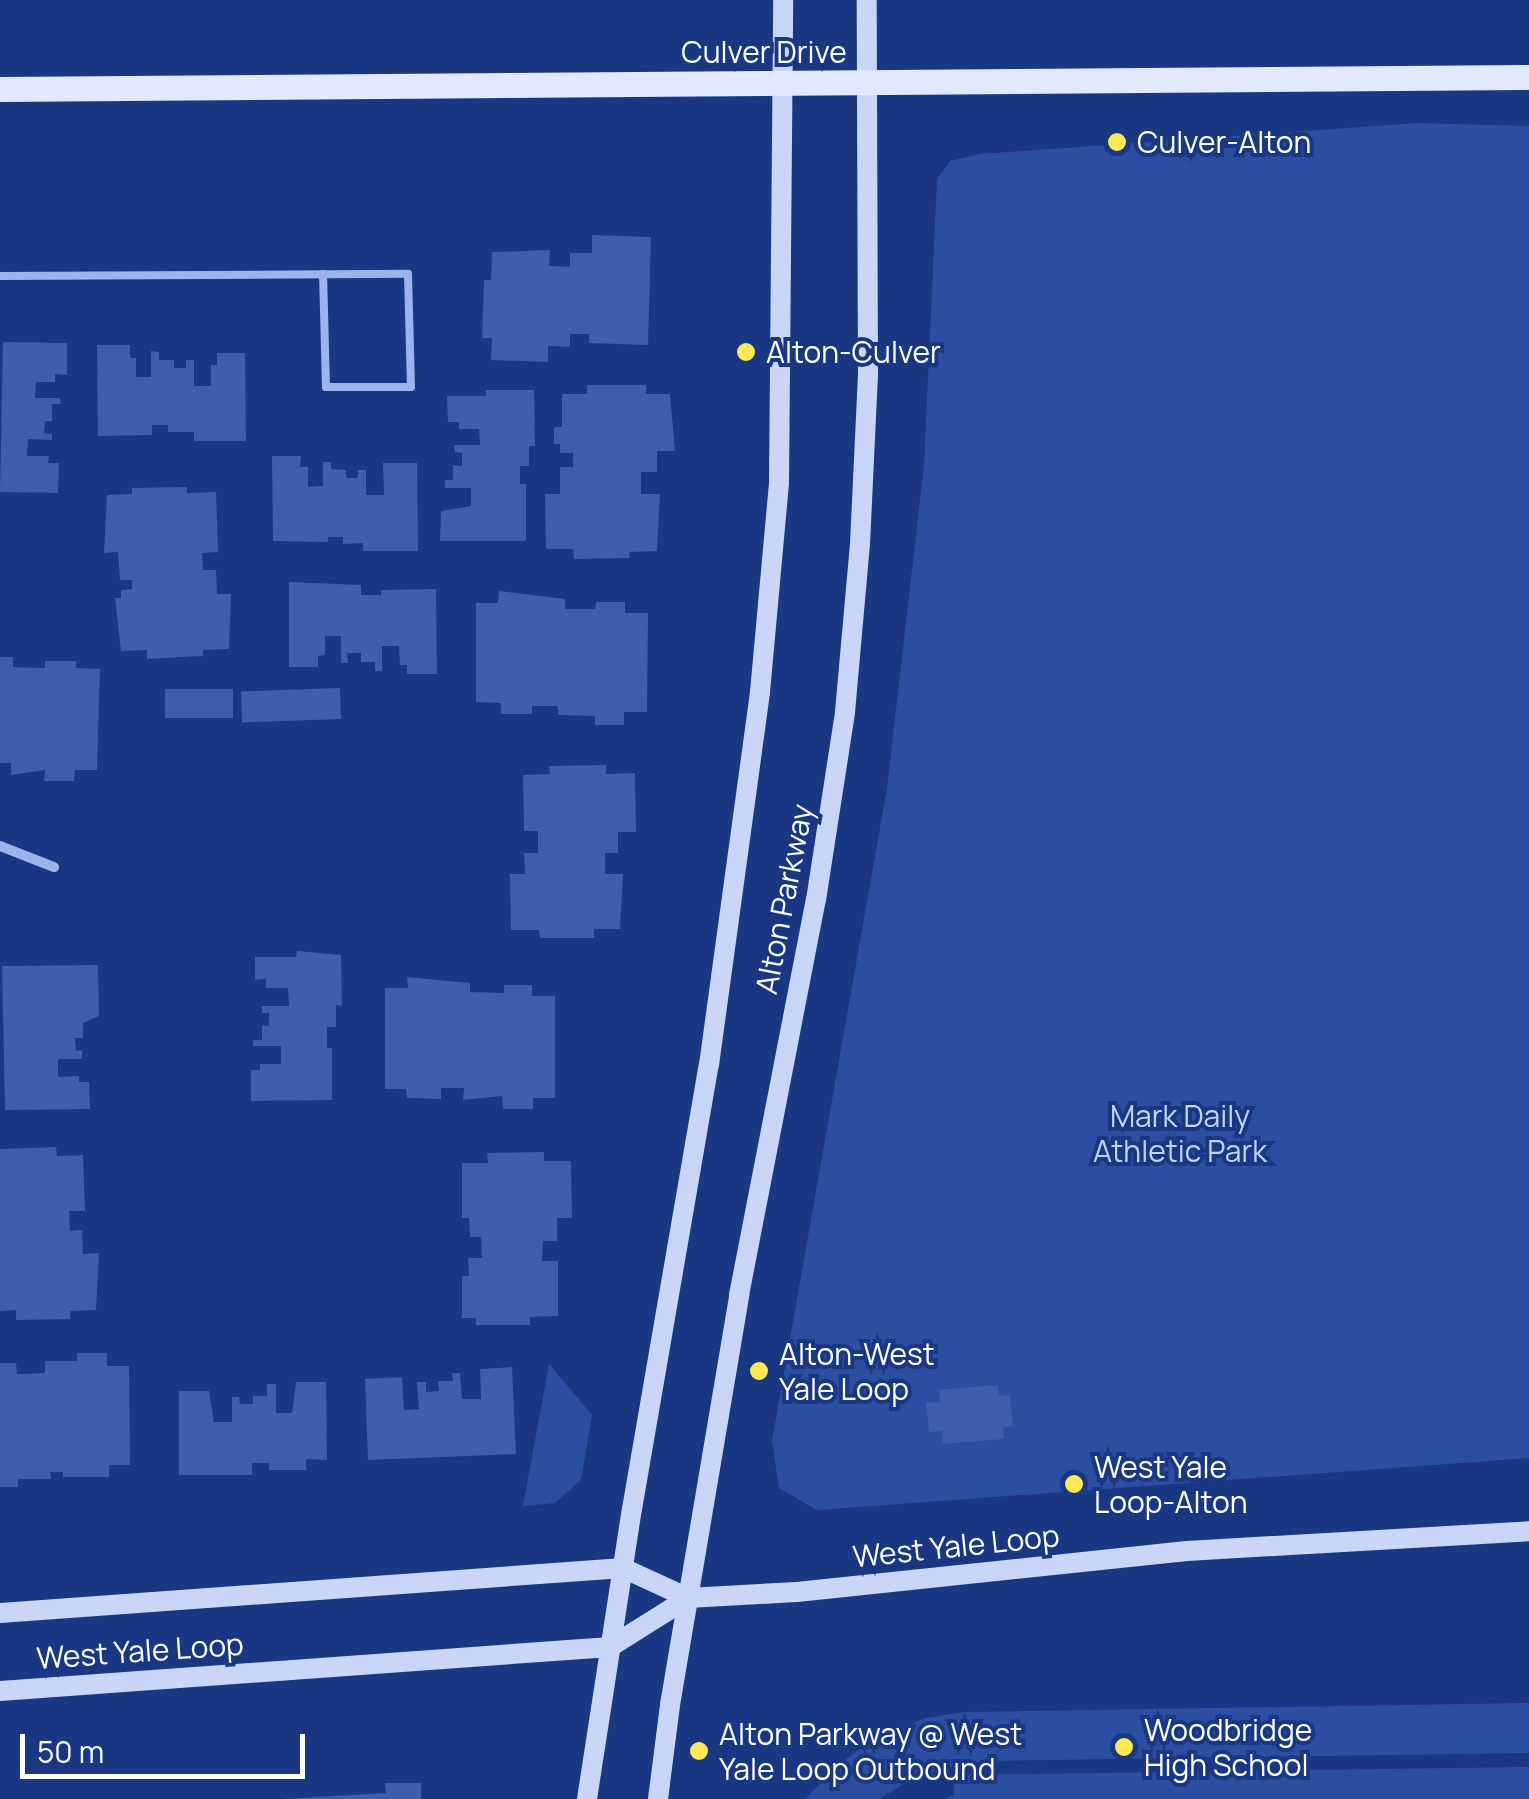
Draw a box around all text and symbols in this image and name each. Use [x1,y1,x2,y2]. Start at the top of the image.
street label: Culver Drive [681,34,847,70]
place label: Culver-Alton [1137,124,1311,160]
marker: Culver-Alton [1106,131,1128,153]
place label: Alton-Culver [766,334,941,370]
marker: Alton-Culver [735,341,757,363]
street label: Alton Parkway [748,801,820,997]
park label: Mark Daily Athletic Park [1093,1098,1267,1168]
place label: Alton-West Yale Loop [779,1336,935,1406]
marker: Alton-West Yale Loop [748,1360,770,1382]
place label: West Yale Loop-Alton [1094,1449,1248,1520]
marker: West Yale Loop-Alton [1063,1473,1085,1495]
street label: West Yale Loop [851,1517,1061,1575]
street label: West Yale Loop [35,1626,245,1676]
place label: Woodbridge High School [1144,1712,1312,1782]
scale bar [25,1714,310,1776]
place label: Alton Parkway @ West Yale Loop Outbound [719,1716,1022,1786]
text: 50 m [37,1731,104,1772]
marker: Woodbridge High School [1113,1736,1135,1758]
marker: Alton Parkway @ West Yale Loop Outbound [688,1740,710,1762]

